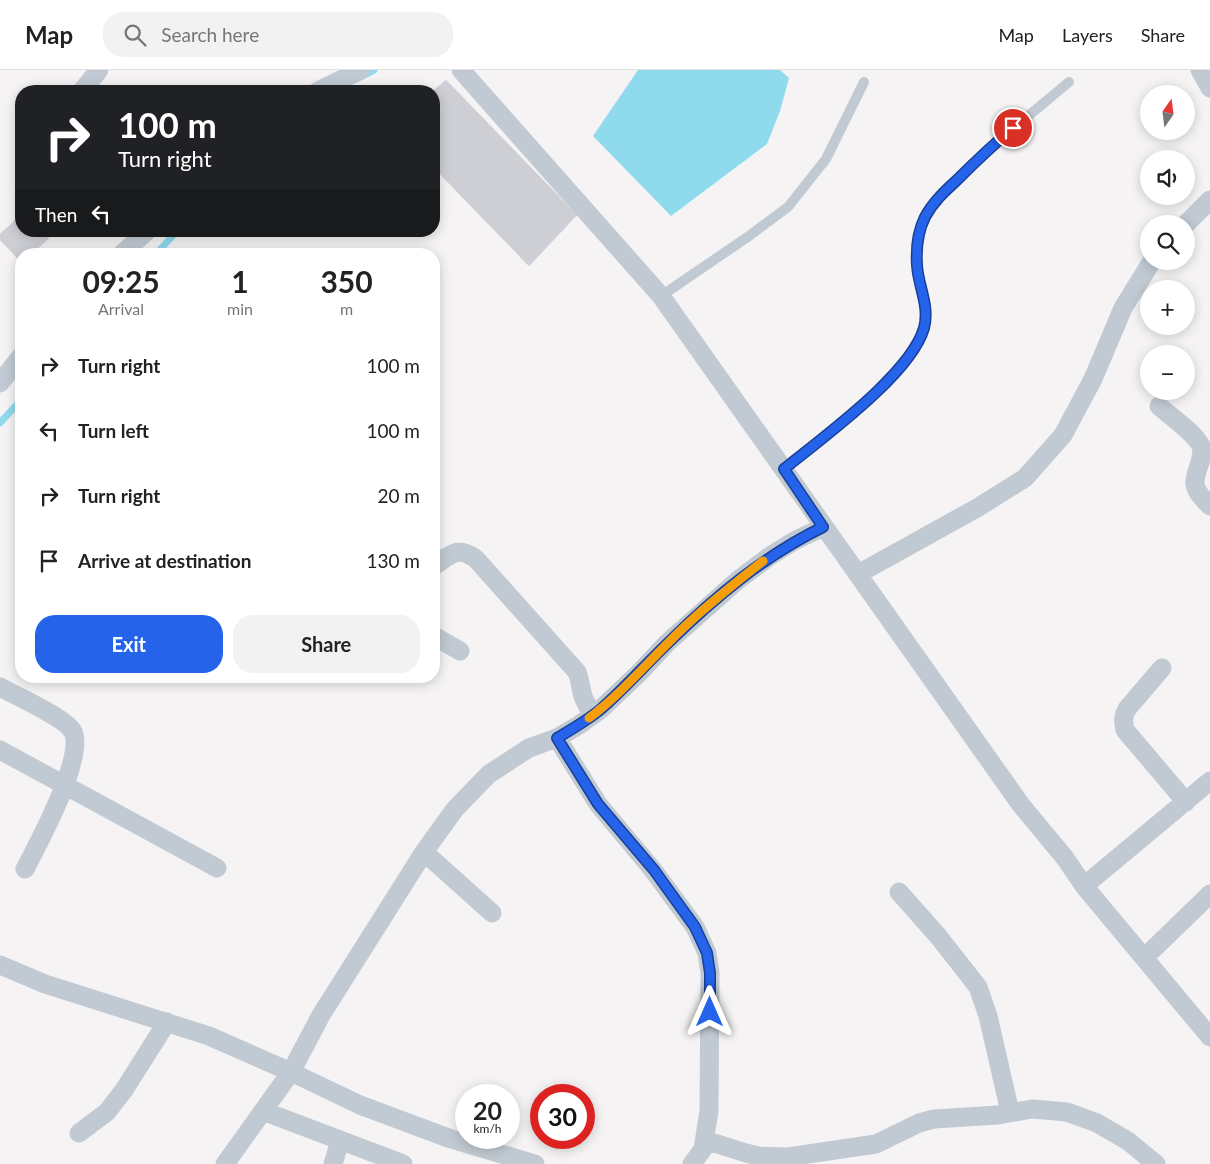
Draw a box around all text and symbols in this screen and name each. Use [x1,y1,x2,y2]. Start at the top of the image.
search box [103,12,453,57]
text: Map [25,20,73,49]
icon: search [121,21,149,49]
text: Search here [161,23,259,46]
text: Map [998,24,1034,46]
text: Layers [1062,24,1113,46]
text: Share [1141,24,1185,46]
north arrow [1140,85,1195,140]
map controls [1140,85,1195,400]
text: 100 m [118,103,217,145]
icon: right [35,105,100,170]
pin [992,107,1034,149]
icon: arrive [999,114,1027,142]
text: Turn right [118,145,212,172]
button: sound [1140,150,1195,205]
icon: left [87,200,115,228]
text: Then [35,203,77,226]
button: search [1140,215,1195,270]
text: 09:25 [82,263,160,299]
text: 1 [231,263,249,299]
text: 350 [320,263,373,299]
button: + [1140,280,1195,335]
text: Arrival [98,299,144,318]
text: min [227,299,253,318]
text: m [340,299,353,318]
button: − [1140,345,1195,400]
icon: right [35,352,63,380]
text: Turn right [78,354,160,377]
text: 100 m [366,354,420,377]
icon: left [35,417,63,445]
text: Turn left [78,419,149,442]
text: 100 m [366,419,420,442]
icon: right [35,482,63,510]
text: Turn right [78,484,160,507]
text: 20 m [377,484,420,507]
icon: arrive [35,547,63,575]
text: Arrive at destination [78,549,251,572]
text: 130 m [366,549,420,572]
button: Exit [35,615,223,673]
button: Share [233,615,420,673]
position arrow [683,985,735,1037]
speed limit sign: 30 [530,1084,595,1149]
text: 20 [473,1095,502,1125]
text: km/h [473,1121,502,1136]

